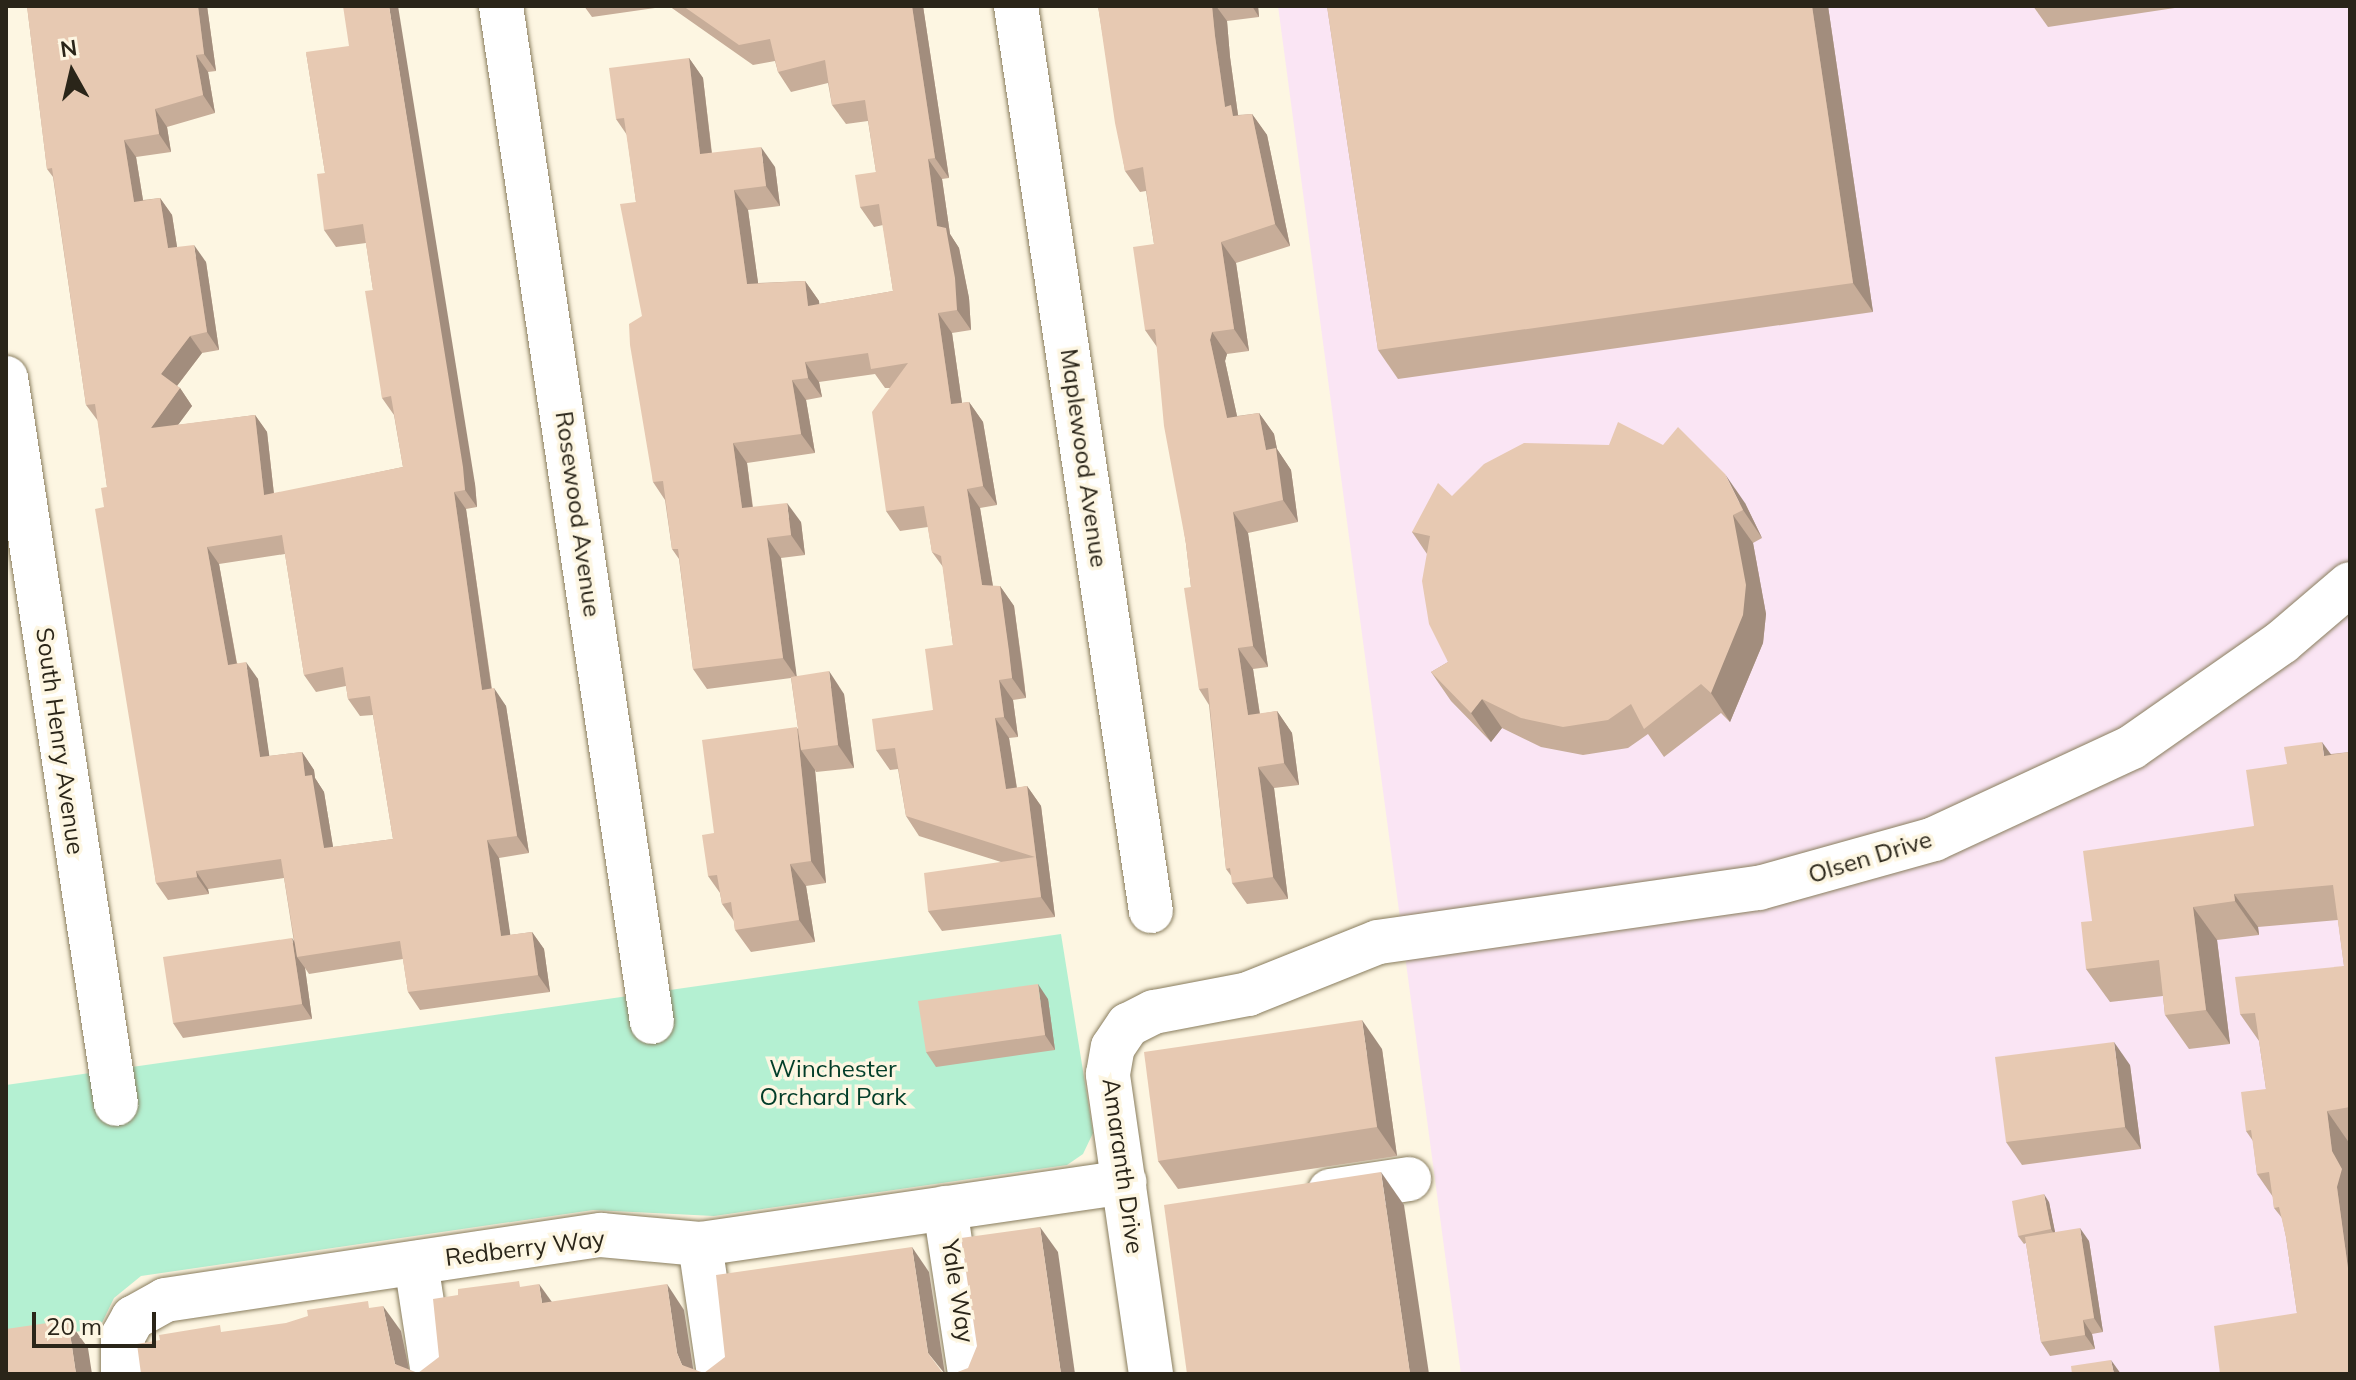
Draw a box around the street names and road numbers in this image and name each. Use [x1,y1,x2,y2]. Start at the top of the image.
street label: Maplewood Avenue [1054,347,1114,569]
street label: Rosewood Avenue [549,409,607,619]
street label: South Henry Avenue [30,626,90,856]
street label: Olsen Drive [1805,825,1935,889]
street label: Amaranth Drive [1096,1076,1150,1256]
street label: Redberry Way [443,1224,607,1272]
street label: Yale Way [936,1237,980,1345]

